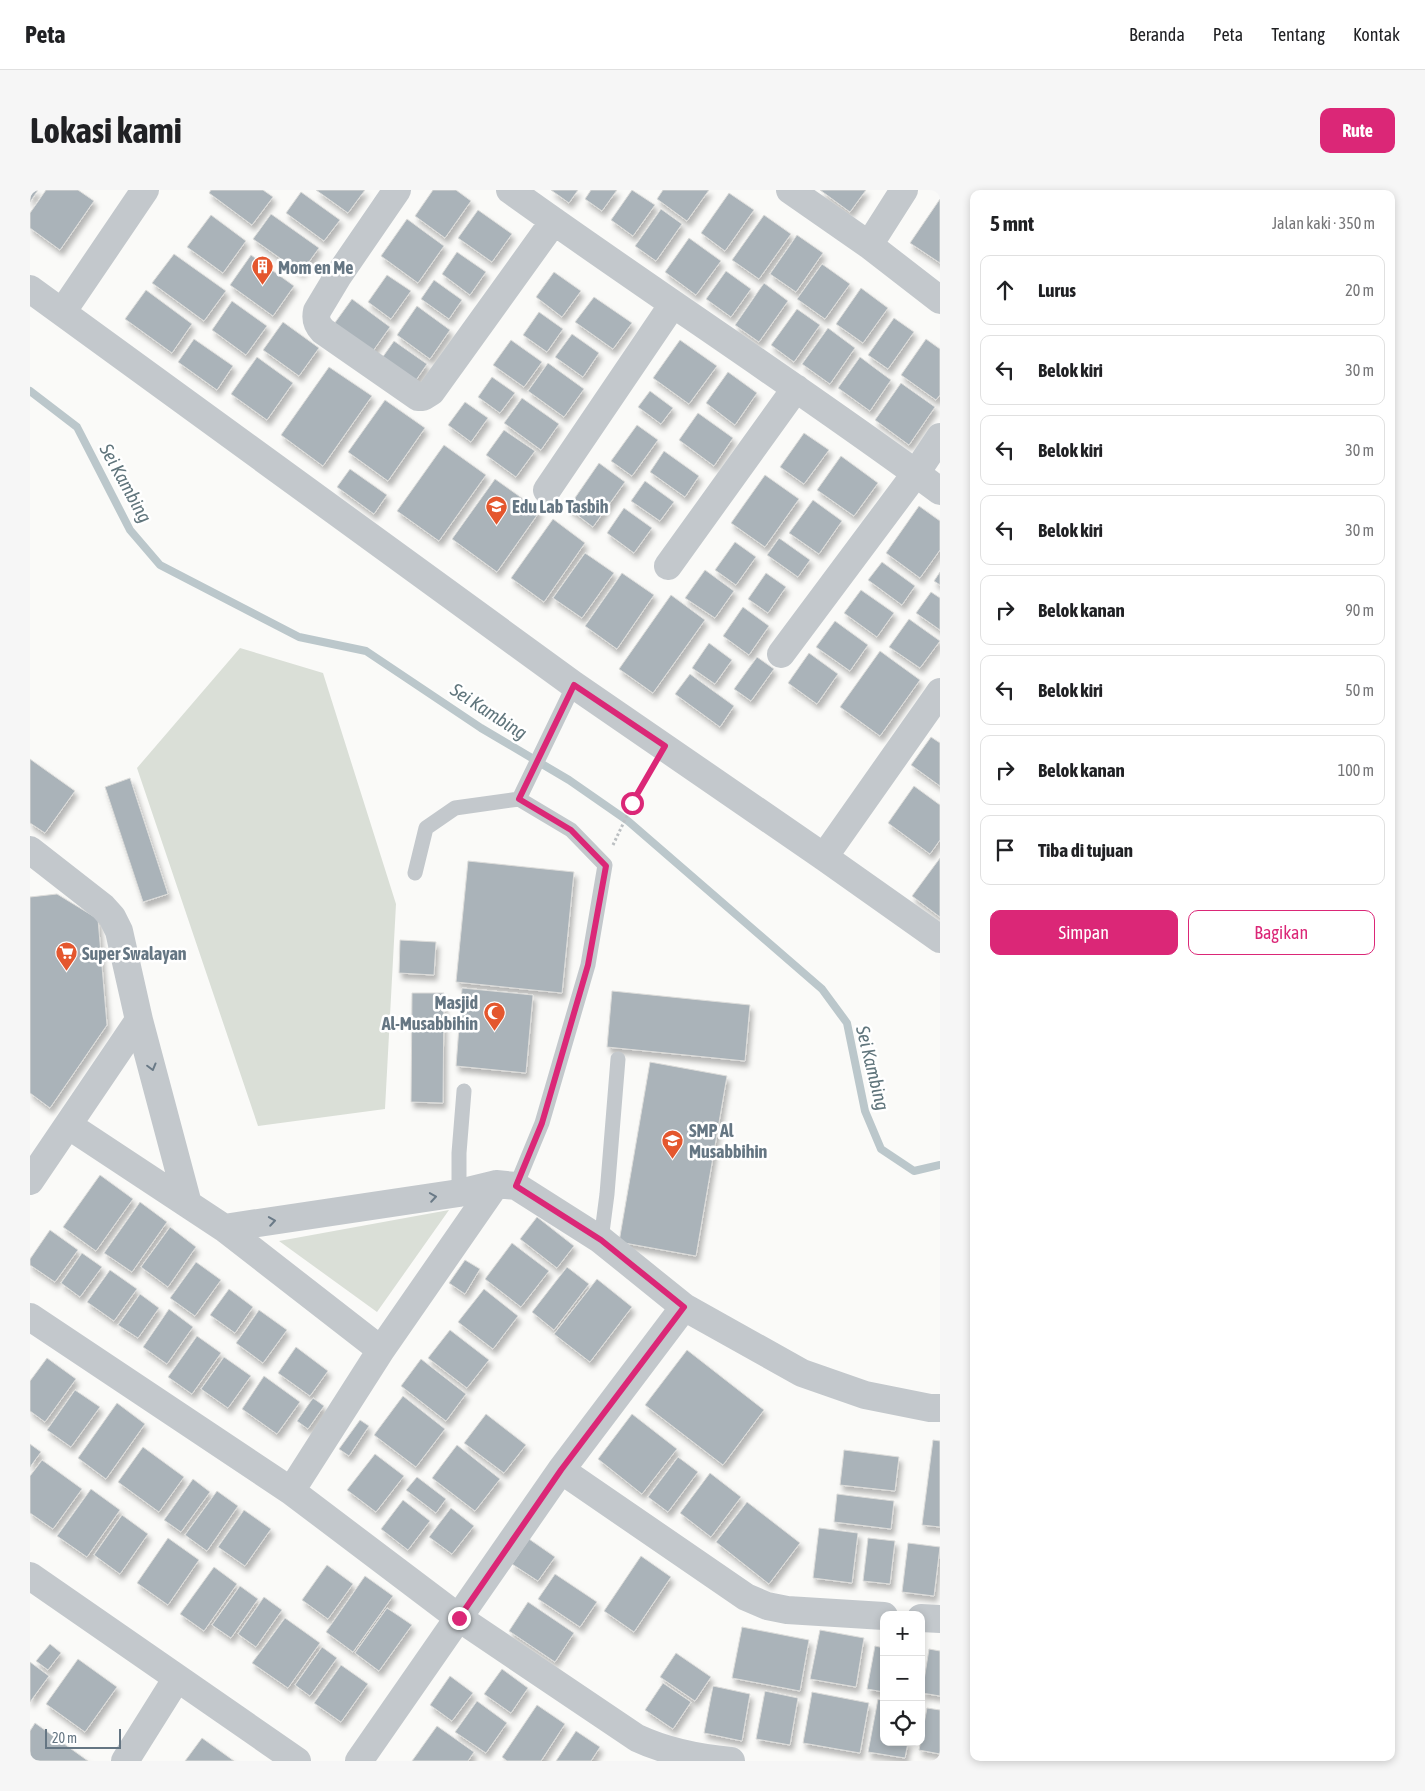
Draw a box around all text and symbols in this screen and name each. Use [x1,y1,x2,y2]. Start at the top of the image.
text: Peta [25,21,66,48]
text: Beranda [1129,24,1185,45]
text: Peta [1213,24,1243,45]
text: Tentang [1271,24,1325,45]
text: Kontak [1353,24,1400,45]
button: Rute [1320,108,1395,153]
text: Lokasi kami [30,110,182,150]
text: 5 mnt [990,211,1034,235]
text: Jalan kaki · 350 m [1272,214,1375,232]
building icon: Mom en Me [250,255,274,286]
place label: Mom en Me [278,257,354,278]
icon: ahead [991,276,1019,304]
text: Lurus [1038,279,1076,301]
text: 20 m [1345,281,1374,299]
icon: left [991,356,1019,384]
text: Belok kiri [1038,359,1103,381]
text: 30 m [1345,361,1374,379]
icon: left [991,436,1019,464]
water label: Sei Kambing [95,439,157,526]
text: Belok kiri [1038,439,1103,461]
text: 30 m [1345,441,1374,459]
school or university icon: Edu Lab Tasbih [484,494,508,525]
place label: Edu Lab Tasbih [512,496,609,517]
icon: left [991,516,1019,544]
text: Belok kiri [1038,519,1103,541]
text: 30 m [1345,521,1374,539]
icon: right [991,596,1019,624]
text: Belok kanan [1038,599,1125,621]
text: 90 m [1345,601,1374,619]
icon: left [991,676,1019,704]
water label: Sei Kambing [446,678,531,744]
text: Belok kiri [1038,679,1103,701]
text: 50 m [1345,681,1374,699]
icon: right [991,756,1019,784]
text: Belok kanan [1038,759,1125,781]
text: 100 m [1338,761,1374,779]
route start [621,792,644,815]
icon: arrive [991,836,1019,864]
text: Tiba di tujuan [1038,839,1133,861]
button: Simpan [990,910,1178,955]
button: Bagikan [1188,910,1375,955]
supermarket icon: Super Swalayan [54,941,78,972]
place label: Super Swalayan [82,943,187,964]
place label: Masjid Al-Musabbihin [381,992,478,1034]
mosque icon: Masjid Al-Musabbihin [482,1000,506,1031]
water label: Sei Kambing [852,1022,894,1113]
one-way arrow [146,1063,156,1071]
place label: SMP Al Musabbihin [689,1120,768,1162]
school or university icon: SMP Al Musabbihin [661,1128,685,1159]
one-way arrow [429,1192,437,1202]
one-way arrow [269,1216,277,1227]
route end [448,1607,471,1630]
map controls [880,1611,925,1746]
button: + [880,1611,925,1656]
button: − [880,1656,925,1701]
button: locate [880,1701,925,1746]
scale bar [45,1726,121,1749]
text: 20 m [52,1730,77,1746]

